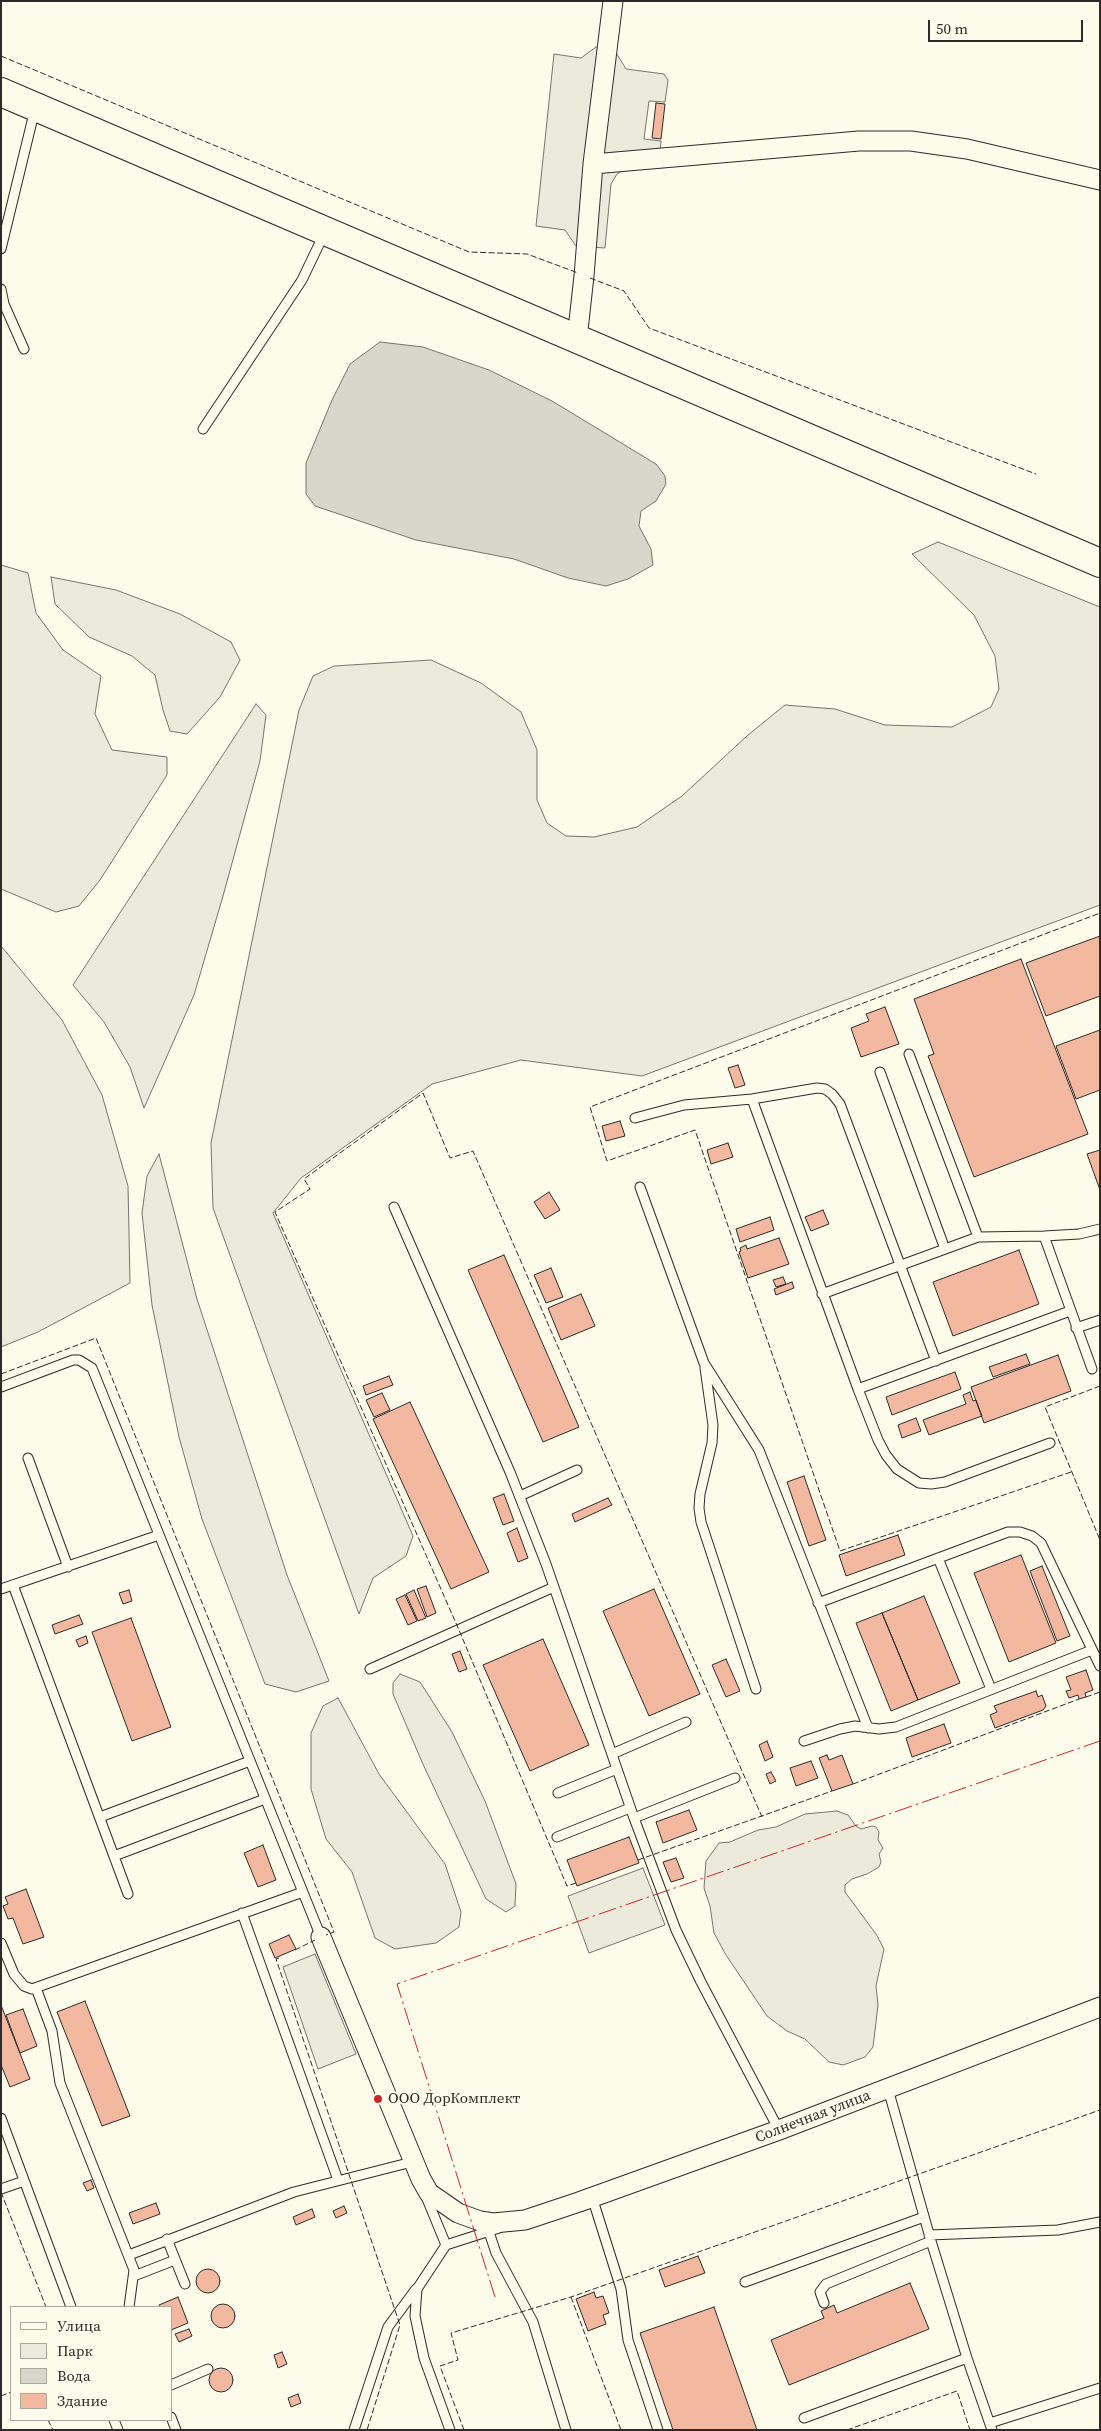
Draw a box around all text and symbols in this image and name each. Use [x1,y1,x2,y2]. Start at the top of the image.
scale bar [931,10,1086,42]
text: 50 m [936,18,968,39]
street label: Солнечная улица [753,2087,873,2147]
place label: ООО ДорКомплект [388,2090,521,2108]
marker: ООО ДорКомплект [372,2093,384,2105]
legend [10,2306,172,2421]
text: Улица [57,2315,101,2336]
text: Парк [57,2340,93,2361]
text: Вода [57,2365,91,2386]
text: Здание [57,2390,108,2411]

